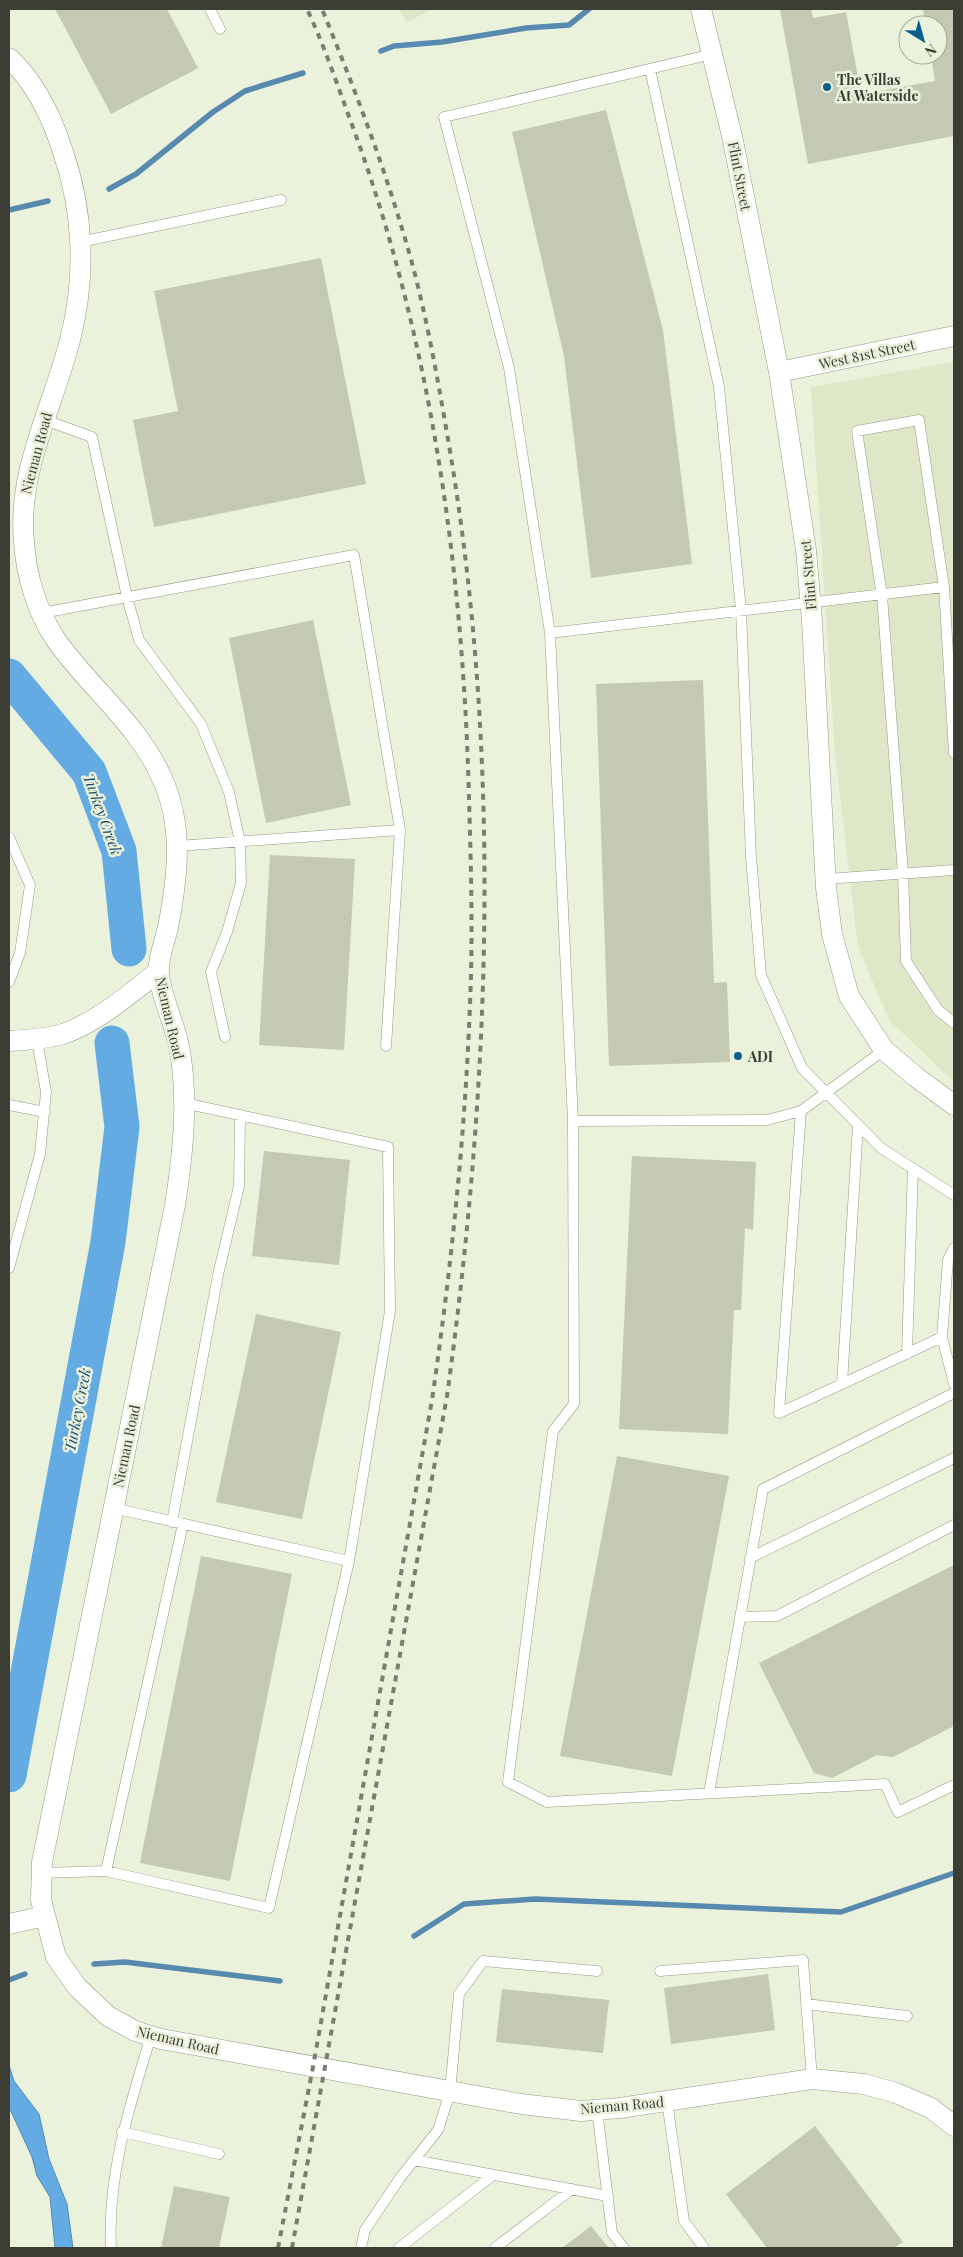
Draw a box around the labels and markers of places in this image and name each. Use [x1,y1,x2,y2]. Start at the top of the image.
place label: The Villas At Waterside [836,70,918,105]
marker: The Villas At Waterside [821,81,833,93]
place label: ADI [747,1047,773,1066]
marker: ADI [732,1050,744,1062]

